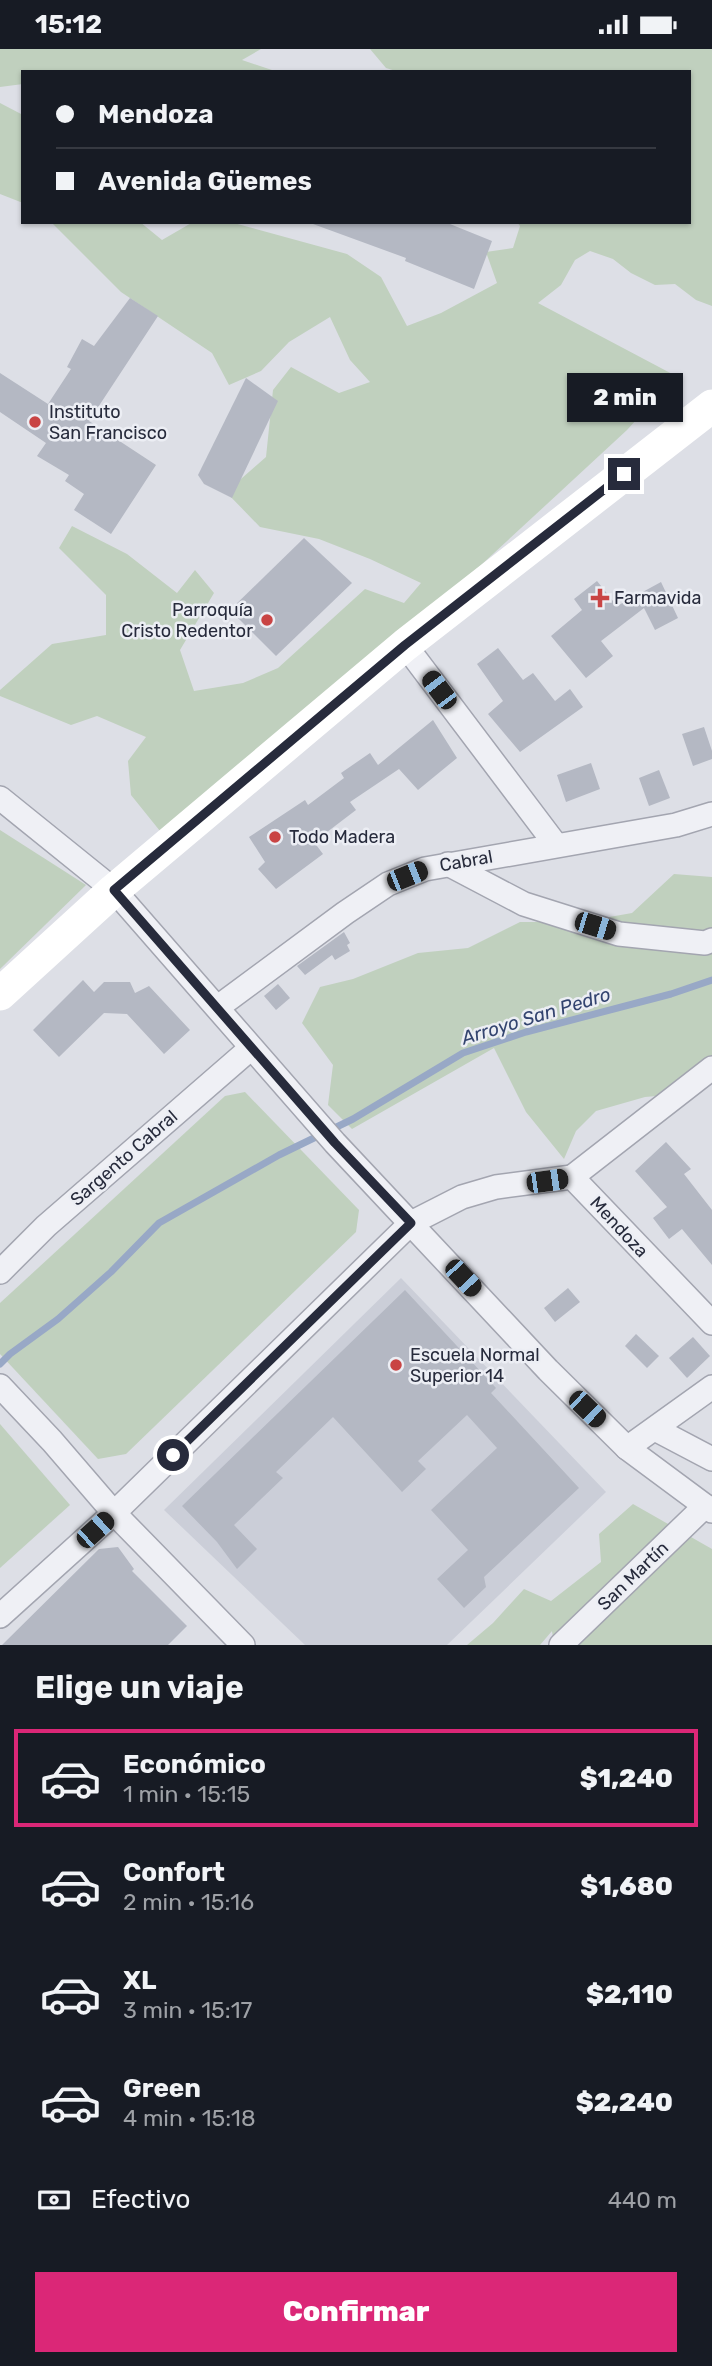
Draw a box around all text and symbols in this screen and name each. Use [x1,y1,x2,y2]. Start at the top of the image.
text: 15:12 [35,9,102,40]
text: Mendoza [98,99,214,130]
text: Avenida Güemes [98,166,312,197]
callout: 2 min [566,373,682,421]
text: 2 min [593,383,657,411]
place label: Instituto San Francisco [49,401,167,444]
marker: Instituto San Francisco [27,414,43,430]
route end [608,458,640,490]
place label: Farmavida [614,587,702,609]
marker: Farmavida [592,590,608,606]
place label: Parroquía Cristo Redentor [121,599,253,642]
marker: Parroquía Cristo Redentor [259,612,275,628]
car [418,667,461,713]
place label: Todo Madera [289,826,395,848]
marker: Todo Madera [267,829,283,845]
street label: Cabral [438,846,494,876]
car [384,858,431,894]
car [572,910,619,942]
water label: Arroyo San Pedro [458,982,613,1050]
street label: Sargento Cabral [66,1105,182,1211]
car [525,1168,570,1194]
street label: Mendoza [585,1192,653,1262]
car [441,1255,486,1301]
place label: Escuela Normal Superior 14 [410,1344,540,1387]
marker: Escuela Normal Superior 14 [388,1357,404,1373]
car [565,1387,610,1431]
route start [157,1439,189,1471]
car [73,1508,118,1552]
street label: San Martín [593,1537,673,1615]
text: Elige un viaje [35,1668,244,1706]
icon: car [39,1747,102,1810]
text: Económico [123,1749,266,1780]
text: $1,240 [580,1763,673,1794]
text: 1 min · 15:15 [123,1780,250,1808]
icon: car [39,1855,102,1918]
text: Confort [123,1857,225,1888]
text: $1,680 [580,1871,673,1902]
text: 2 min · 15:16 [123,1888,254,1916]
icon: car [39,1963,102,2026]
text: XL [123,1965,156,1996]
text: $2,110 [586,1979,673,2010]
text: 3 min · 15:17 [123,1996,252,2024]
icon: car [39,2071,102,2134]
text: Green [123,2073,201,2104]
text: $2,240 [576,2087,673,2118]
text: 4 min · 15:18 [123,2104,256,2132]
icon: cash [35,2181,73,2219]
text: Efectivo [91,2184,190,2215]
text: 440 m [608,2186,677,2214]
button: Confirmar [35,2272,677,2352]

